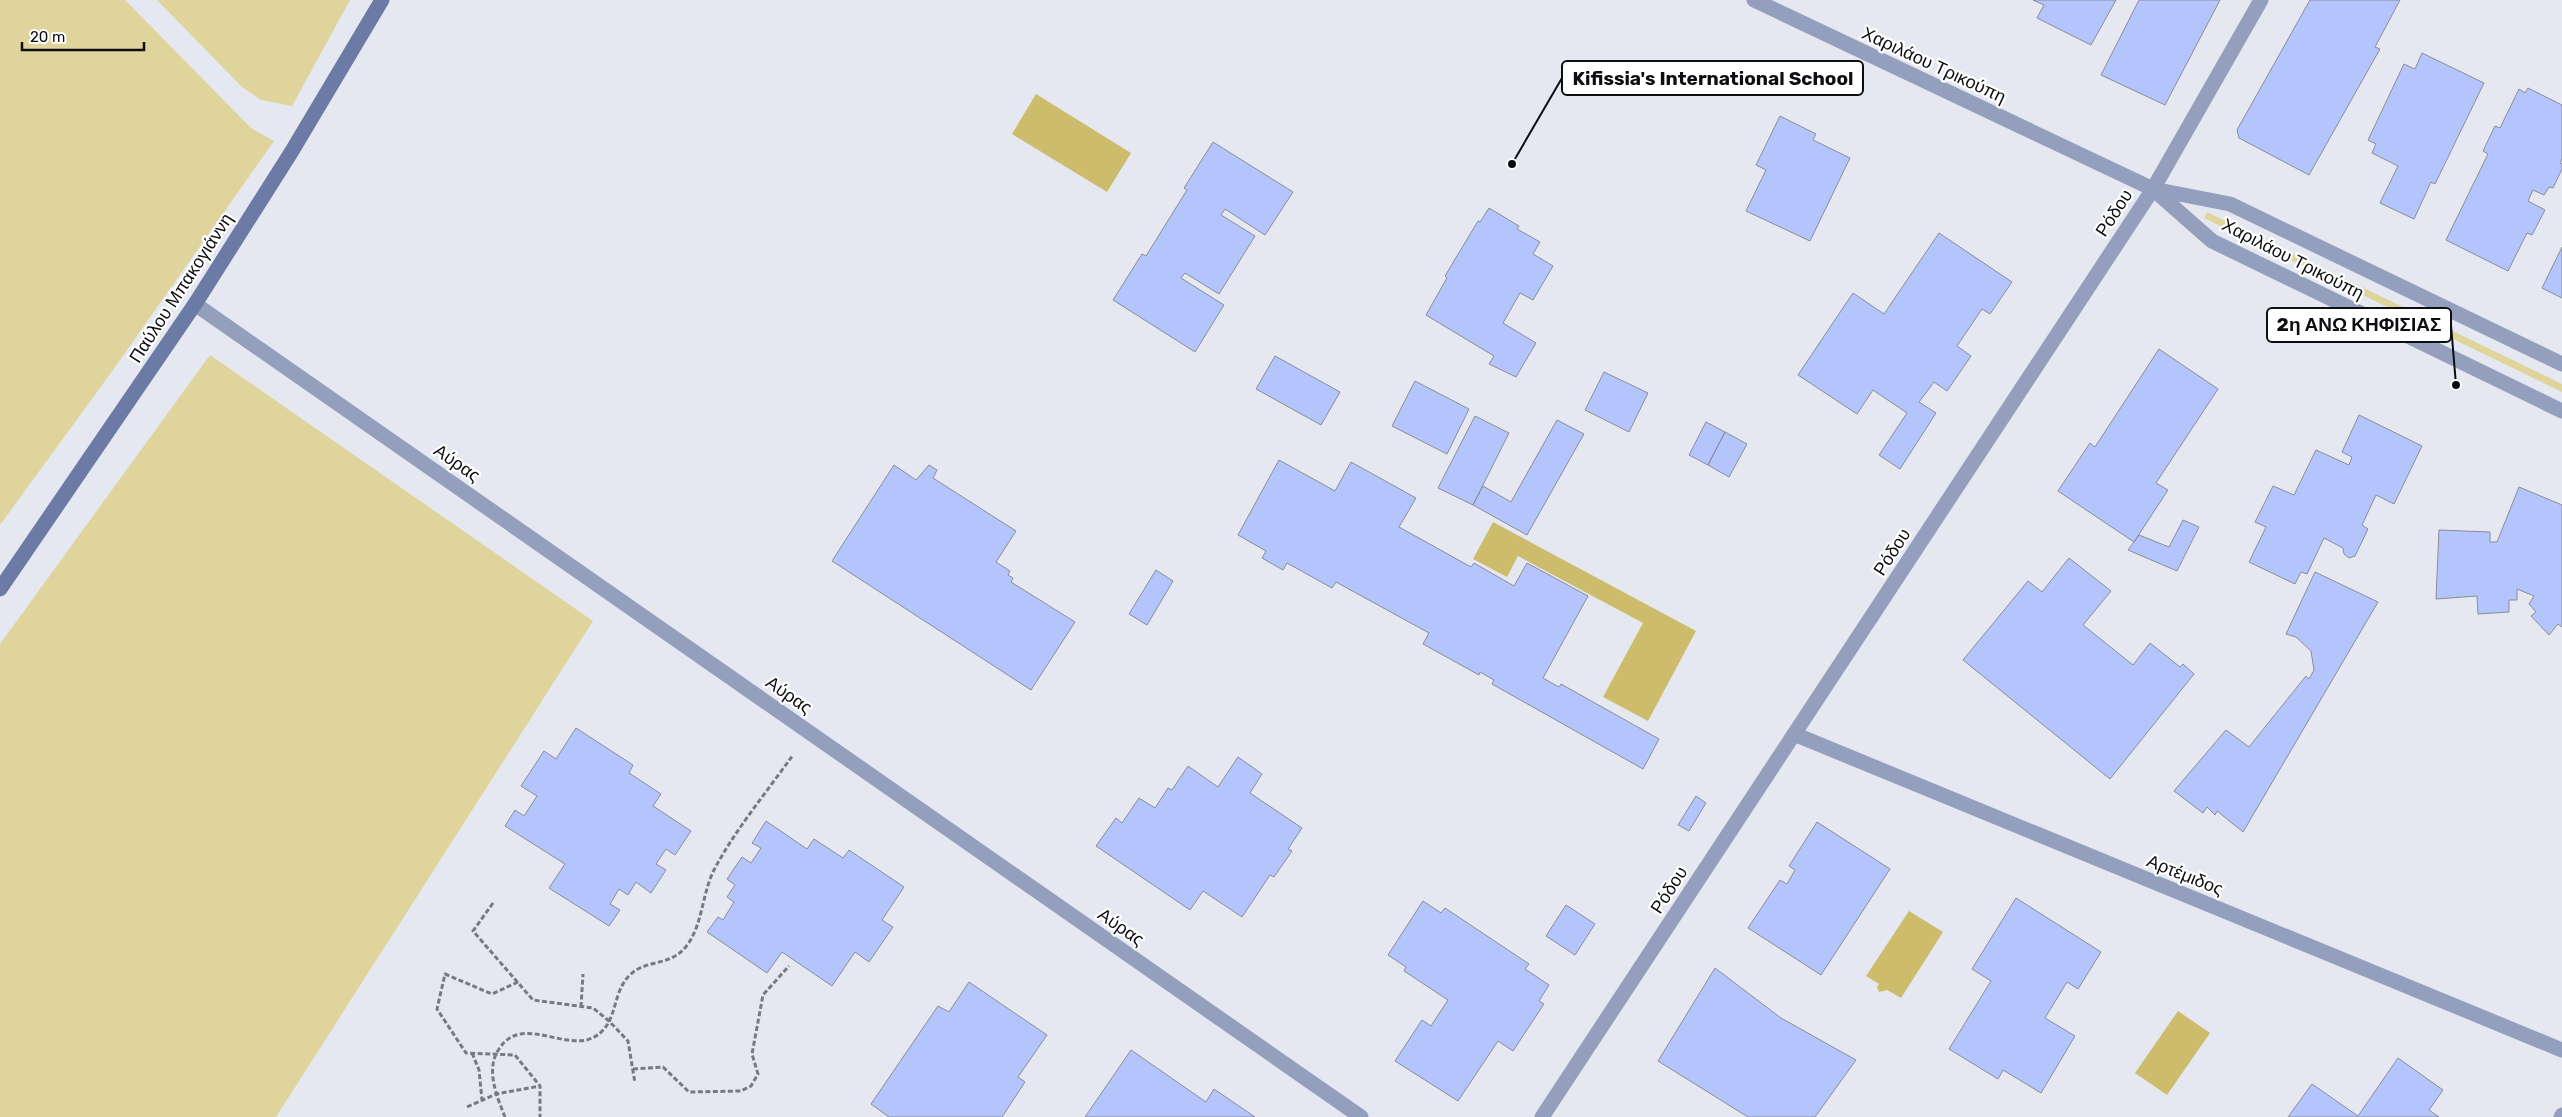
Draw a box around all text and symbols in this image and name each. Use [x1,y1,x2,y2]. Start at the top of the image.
scale bar [22,20,145,52]
street label: Χαριλάου Τρικούπη [1858,22,2010,108]
text: 20 m [30,28,65,46]
callout: Kifissia's International School [1562,61,1863,95]
text: Kifissia's International School [1573,67,1853,90]
street label: Ρόδου [2091,185,2137,241]
street label: Παύλου Μπακογιάννη [124,209,238,367]
street label: Χαριλάου Τρικούπη [2218,214,2368,304]
callout: 2η ΑΝΩ ΚΗΦΙΣΙΑΣ [2267,308,2451,342]
text: 2η ΑΝΩ ΚΗΦΙΣΙΑΣ [2277,313,2441,336]
street label: Αύρας [430,439,485,487]
street label: Ρόδου [1869,524,1915,580]
street label: Αύρας [762,671,817,719]
street label: Αρτέμιδος [2144,850,2227,900]
street label: Ρόδου [1646,862,1692,918]
street label: Αύρας [1094,903,1149,951]

